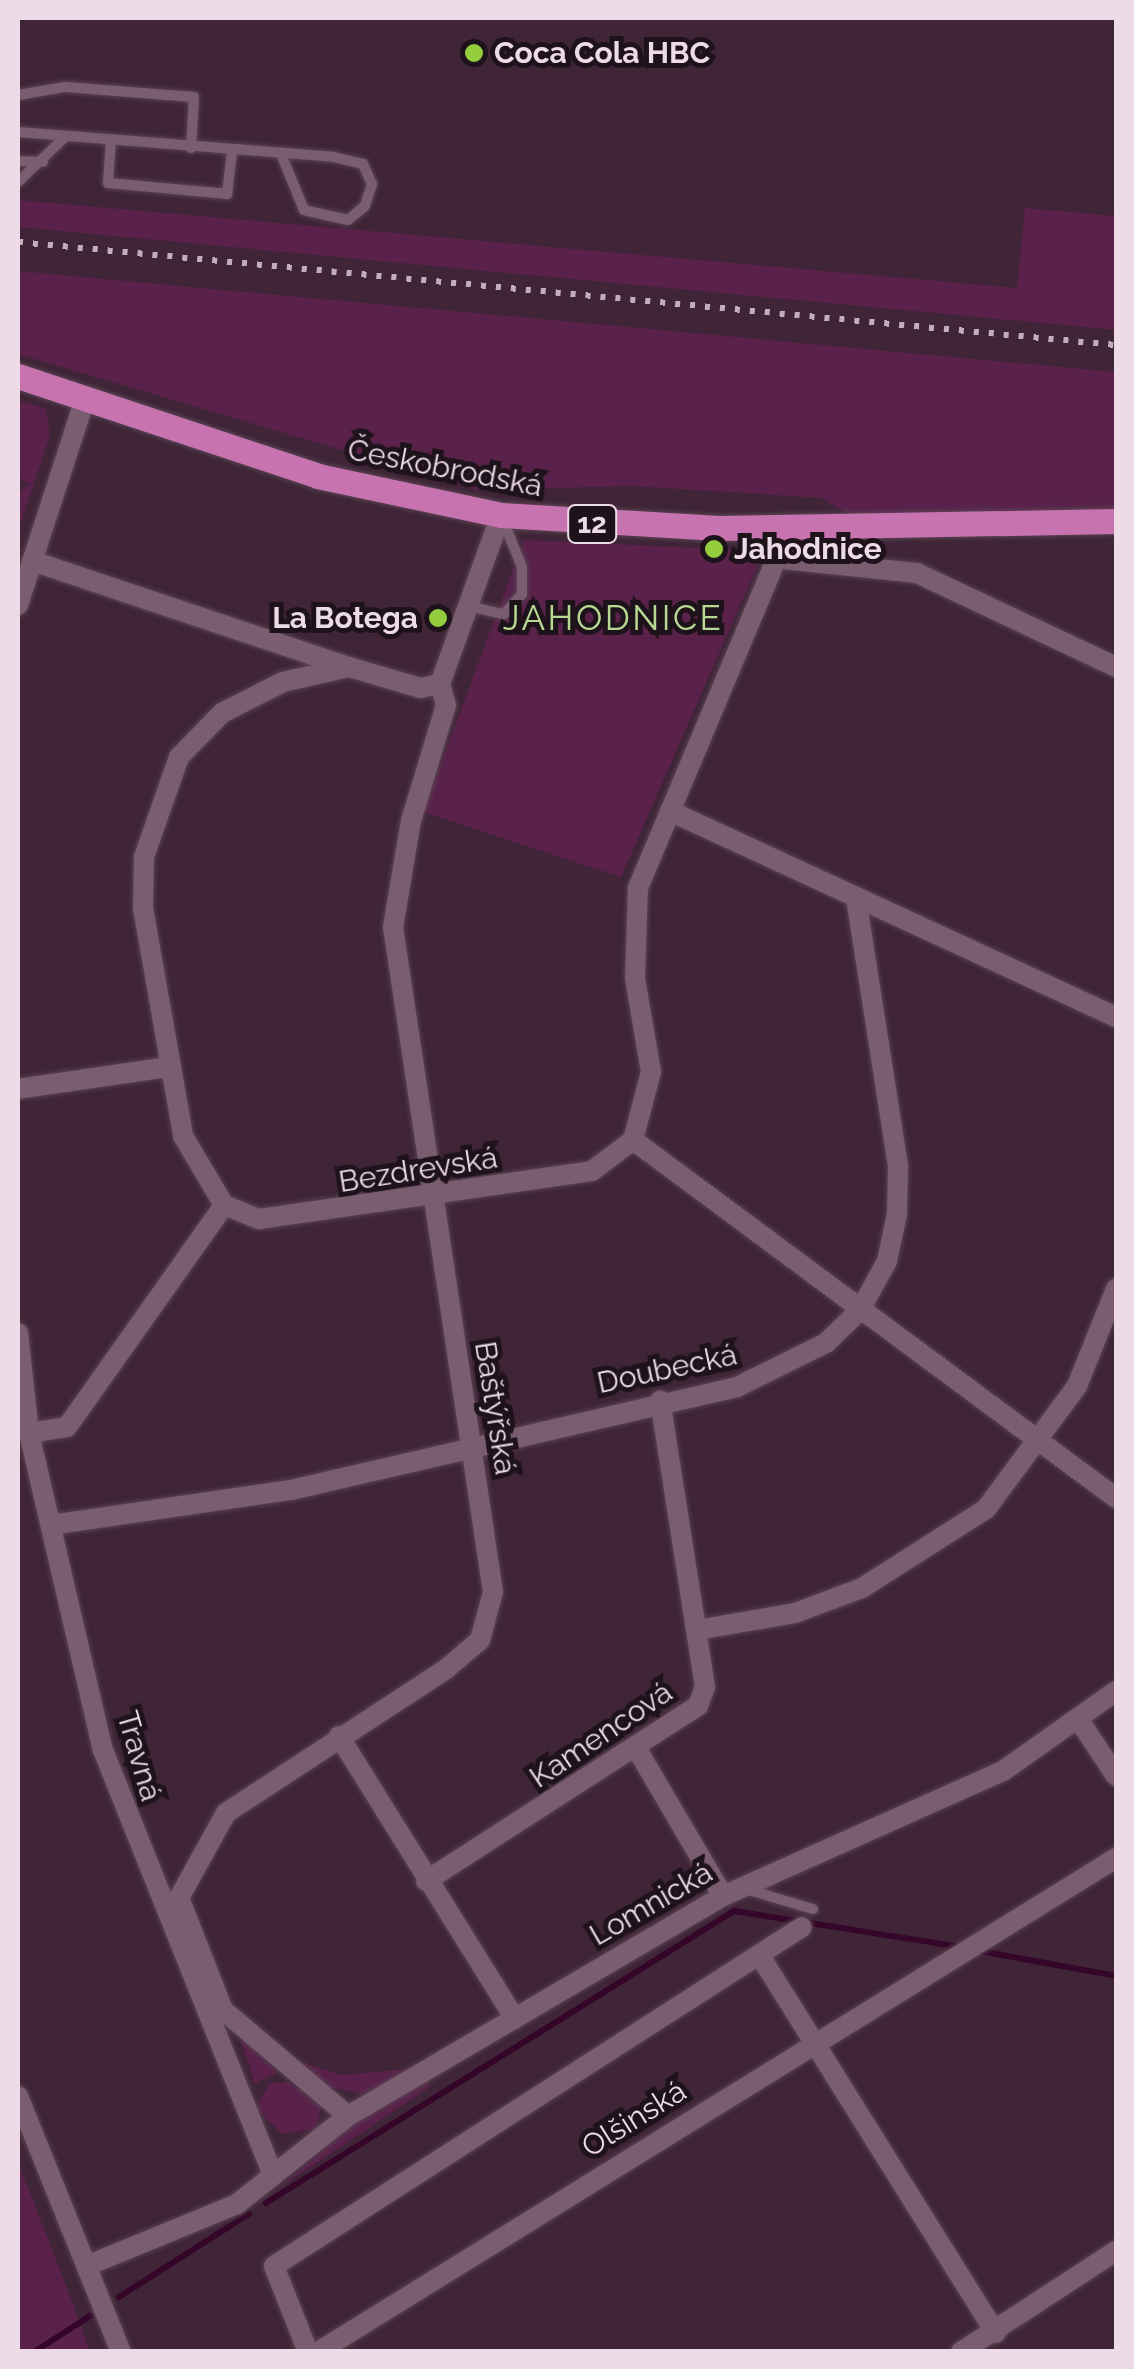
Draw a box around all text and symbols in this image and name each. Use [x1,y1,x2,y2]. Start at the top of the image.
place label: Coca Cola HBC [494,35,710,71]
marker: Coca Cola HBC [463,42,485,64]
street label: Českobrodská [345,432,545,504]
road number: 12 [567,501,617,547]
place label: Jahodnice [734,531,882,567]
marker: Jahodnice [703,538,725,560]
district label: JAHODNICE [503,597,723,639]
place label: La Botega [272,600,418,636]
marker: La Botega [427,607,449,629]
street label: Bezdrevská [336,1140,500,1200]
street label: Doubecká [594,1337,740,1401]
street label: Baštýřská [467,1339,523,1477]
street label: Kamencová [523,1674,679,1796]
street label: Travná [109,1707,169,1805]
street label: Lomnická [583,1855,719,1953]
street label: Olšinská [575,2073,693,2165]

